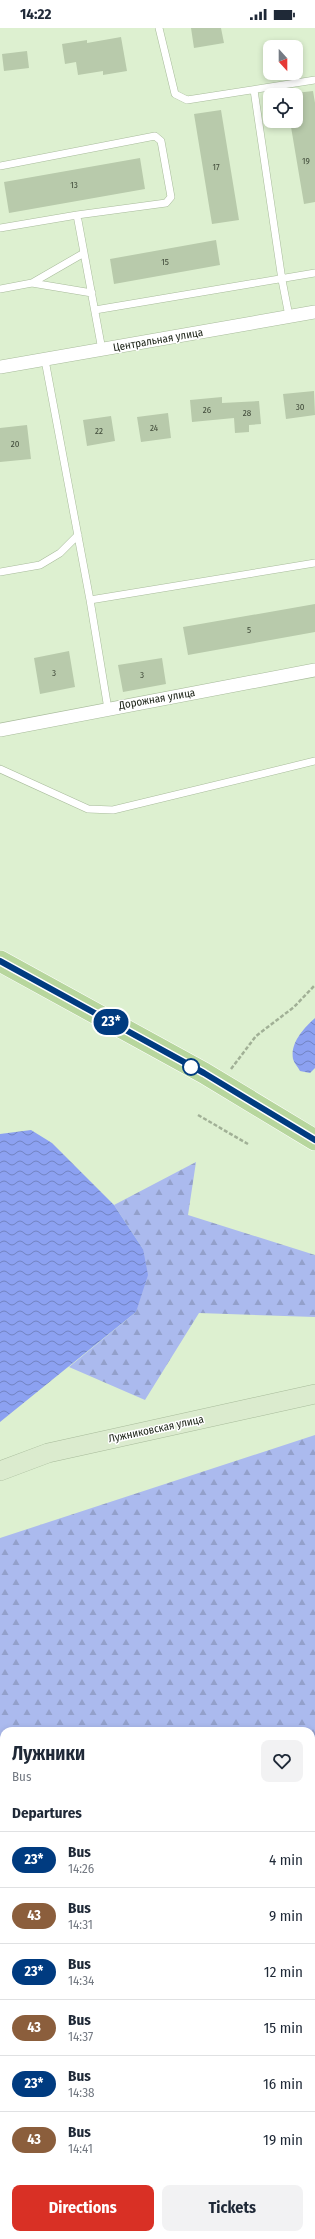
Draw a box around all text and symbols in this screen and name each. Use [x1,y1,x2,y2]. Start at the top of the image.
text: 14:22 [20,5,51,23]
north arrow [263,40,303,80]
map controls [263,40,303,128]
button: locate [263,88,303,128]
house number: 19 [302,156,310,166]
house number: 17 [212,162,220,172]
house number: 13 [70,180,78,190]
house number: 15 [161,257,169,267]
street label: Центральная улица [112,326,204,354]
house number: 30 [296,402,305,412]
house number: 26 [203,405,212,415]
house number: 28 [243,408,252,418]
house number: 24 [150,423,159,433]
house number: 22 [95,426,103,436]
house number: 20 [11,439,20,449]
house number: 5 [247,625,251,635]
house number: 3 [52,668,56,678]
house number: 3 [140,670,144,680]
street label: Дорожная улица [117,686,196,712]
line badge: 23* [88,1009,134,1035]
text: 23* [102,1013,120,1030]
unlabelled marker [182,1058,200,1076]
street label: Лужниковская улица [107,1413,205,1445]
button: heart [261,1740,303,1782]
text: Лужники [12,1742,85,1765]
text: Bus [12,1769,31,1784]
text: Departures [12,1804,82,1822]
text: Bus [68,1843,91,1861]
text: 23* [25,1851,43,1868]
text: 4 min [269,1851,303,1869]
text: 14:26 [68,1861,94,1876]
text: Bus [68,1899,91,1917]
text: 43 [27,1907,41,1924]
text: 9 min [269,1907,303,1925]
text: 14:31 [68,1917,93,1932]
text: Bus [68,1955,91,1973]
text: 23* [25,1963,43,1980]
text: 12 min [264,1963,303,1981]
text: 14:34 [68,1973,94,1988]
text: Bus [68,2011,91,2029]
text: 43 [27,2019,41,2036]
text: 15 min [264,2019,303,2037]
text: 14:37 [68,2029,93,2044]
text: Bus [68,2067,91,2085]
text: 23* [25,2075,43,2092]
text: 16 min [263,2075,303,2093]
text: 14:38 [68,2085,95,2100]
text: Bus [68,2123,91,2141]
text: 43 [27,2131,41,2148]
text: 19 min [263,2131,303,2149]
text: 14:41 [68,2141,93,2156]
button: Directions [12,2185,154,2231]
button: Tickets [162,2185,303,2231]

